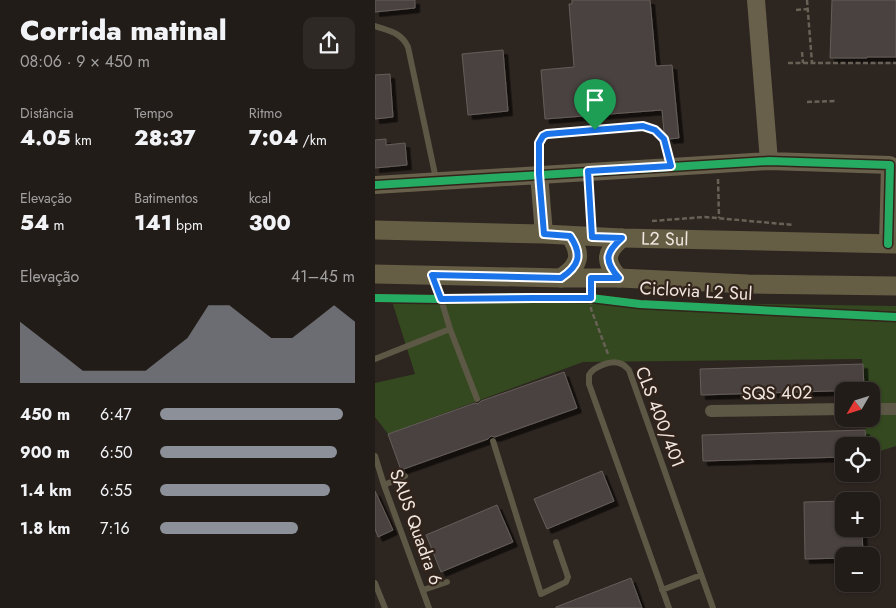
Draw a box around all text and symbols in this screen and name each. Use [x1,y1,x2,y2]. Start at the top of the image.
text: Corrida matinal [20,10,227,51]
button: share [303,17,355,69]
text: 08:06 · 9 × 450 m [20,50,150,73]
pin [574,79,616,130]
icon: arrive [581,86,609,114]
text: Distância [20,103,73,123]
text: Tempo [134,103,173,123]
text: Ritmo [249,103,282,123]
text: 4.05 [20,123,71,153]
text: 28:37 [134,123,196,153]
text: 7:04 [249,123,298,153]
text: km [71,130,92,150]
text: /km [298,130,327,150]
text: Elevação [20,188,72,208]
text: Batimentos [134,188,198,208]
text: kcal [249,188,271,208]
text: 54 [20,208,49,238]
text: 141 [134,208,172,238]
text: 300 [249,208,291,238]
text: m [49,215,65,235]
text: bpm [172,215,203,235]
street label: L2 Sul [641,225,689,252]
text: Elevação [20,265,79,288]
text: 41–45 m [291,265,355,288]
street label: Ciclovia L2 Sul [639,275,753,307]
street label: CLS 400/401 [629,363,691,471]
street label: SQS 402 [741,379,813,407]
north arrow [835,382,880,428]
map controls [835,382,880,592]
text: 450 m [20,403,70,426]
text: 6:47 [100,403,132,426]
button: locate [835,437,880,482]
text: 900 m [20,441,70,464]
text: 6:50 [100,441,133,464]
street label: SAUS Quadra 6 [383,465,449,589]
text: 1.4 km [20,479,72,502]
text: 6:55 [100,479,132,502]
button: + [835,492,880,537]
text: 1.8 km [20,517,70,540]
text: 7:16 [100,517,130,540]
button: − [835,547,880,592]

